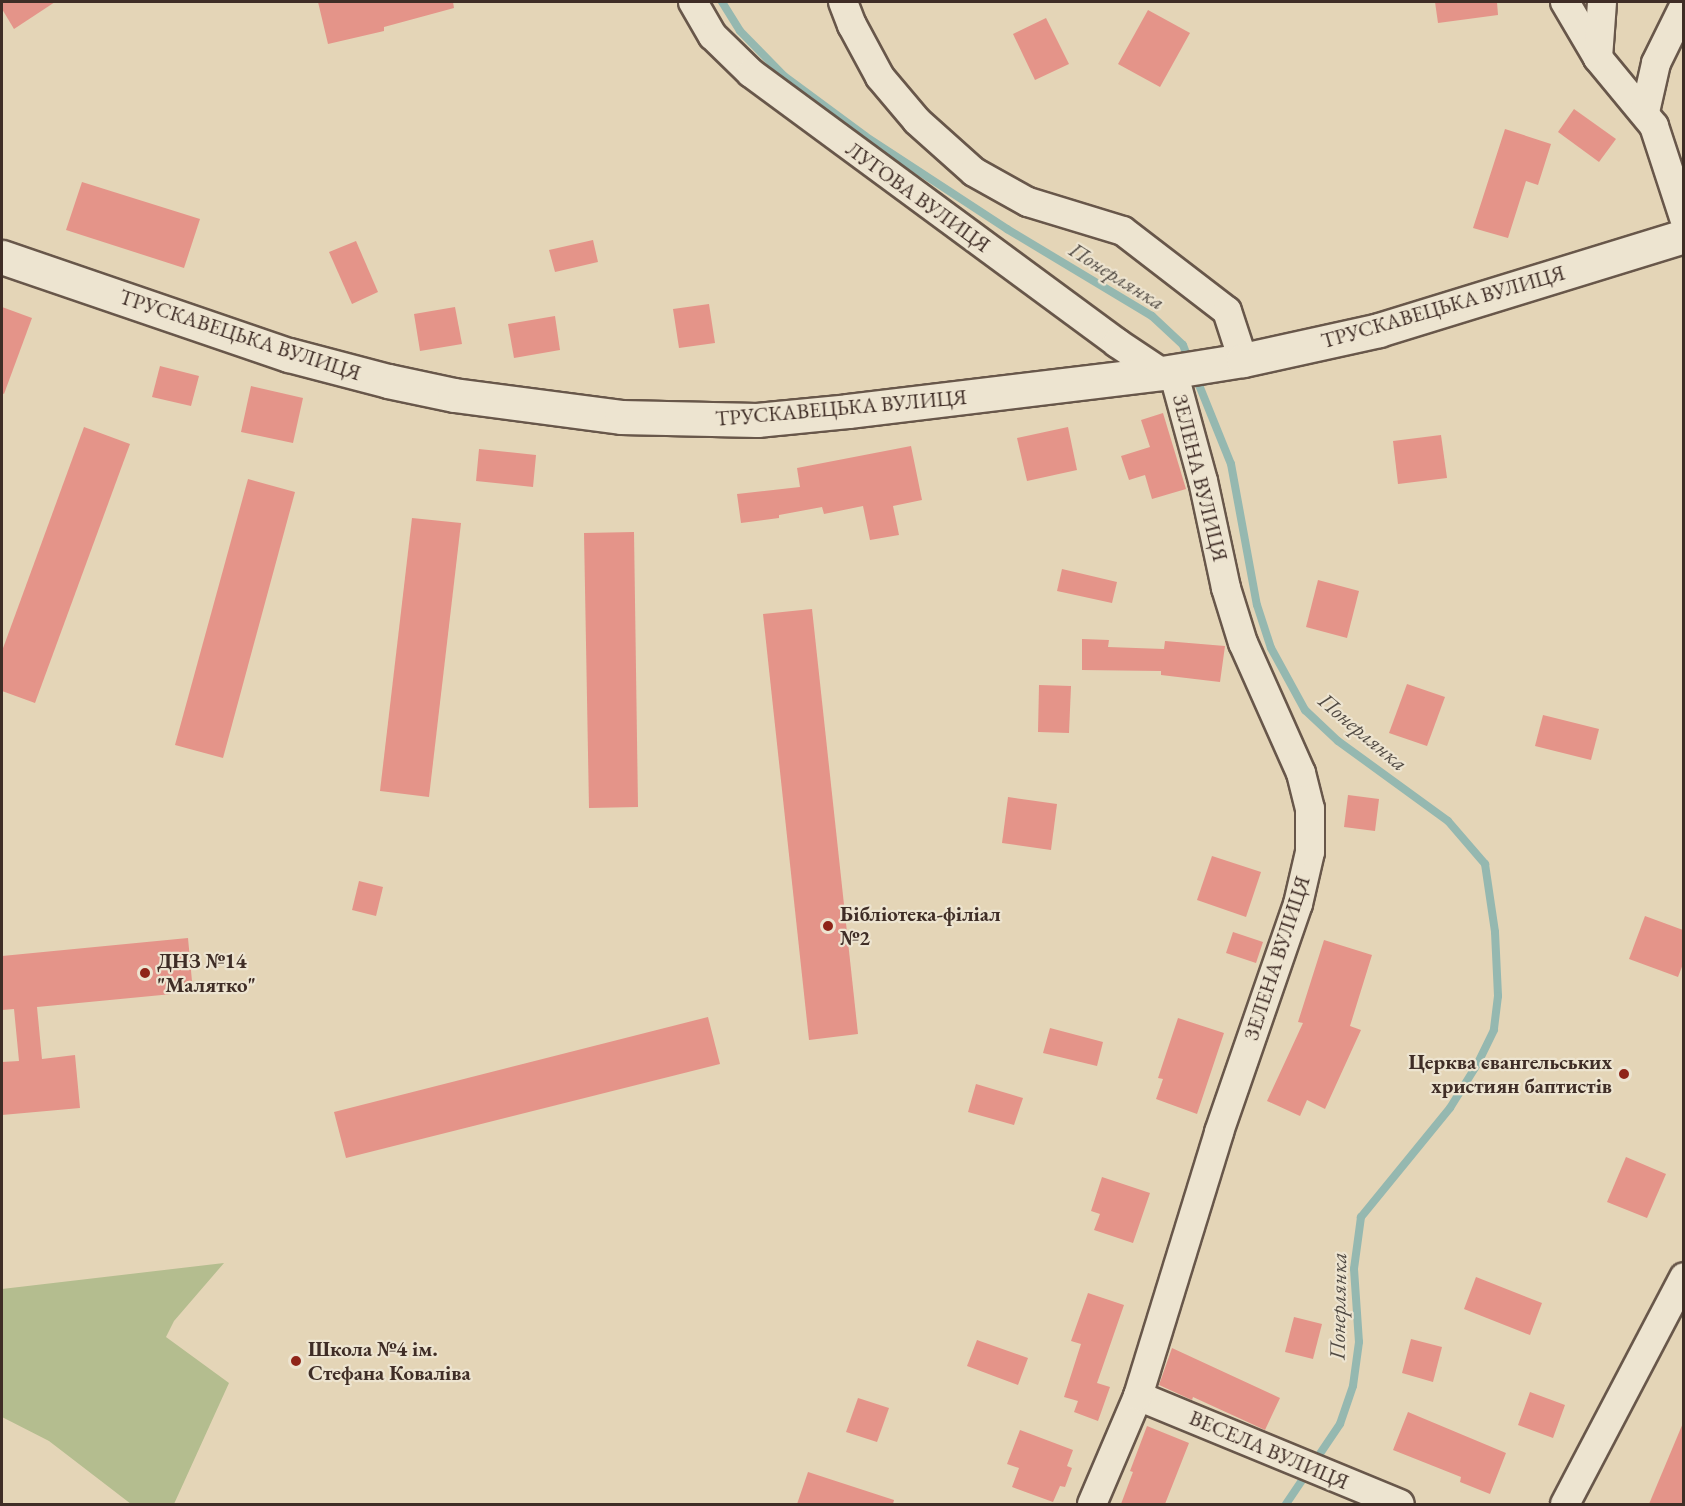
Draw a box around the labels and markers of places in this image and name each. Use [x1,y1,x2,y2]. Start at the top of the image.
place label: Бібліотека-філіал №2 [840,901,1001,951]
marker: Бібліотека-філіал №2 [821,919,835,933]
place label: ДНЗ №14 "Малятко" [157,948,256,998]
marker: ДНЗ №14 "Малятко" [138,966,152,980]
place label: Церква євангельських християн баптистів [1408,1049,1612,1099]
marker: Церква євангельських християн баптистів [1617,1067,1631,1081]
place label: Школа №4 ім. Стефана Коваліва [308,1336,471,1386]
marker: Школа №4 ім. Стефана Коваліва [289,1354,303,1368]

